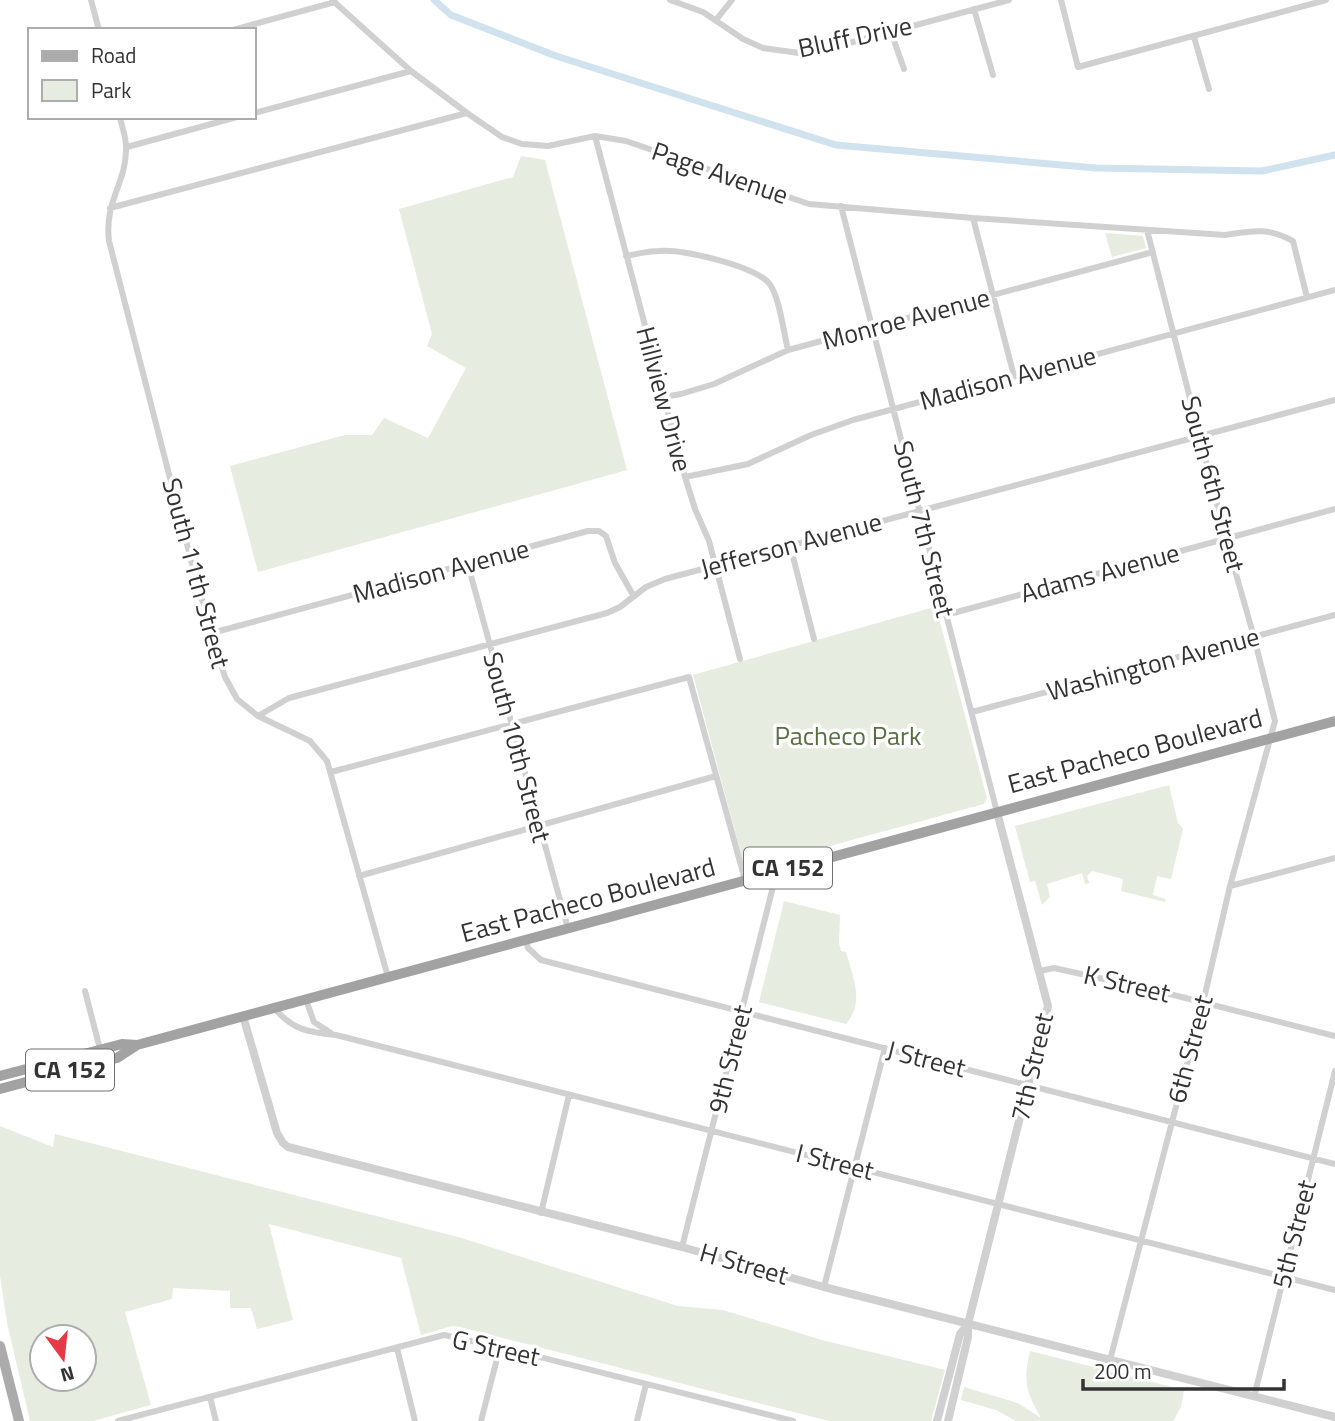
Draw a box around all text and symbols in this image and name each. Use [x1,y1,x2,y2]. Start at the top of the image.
street label: Bluff Drive [794,5,915,68]
legend [28,28,256,119]
text: Road [91,39,136,71]
text: Park [91,74,131,106]
street label: Page Avenue [647,131,794,214]
street label: Monroe Avenue [818,277,994,360]
street label: Hillview Drive [626,322,703,476]
street label: Madison Avenue [915,335,1100,420]
street label: South 6th Street [1171,391,1256,576]
street label: South 7th Street [884,436,965,621]
street label: South 11th Street [152,473,241,672]
street label: Jefferson Avenue [696,502,886,587]
street label: Madison Avenue [348,528,533,613]
street label: Adams Avenue [1016,533,1184,612]
street label: Washington Avenue [1042,616,1263,711]
street label: South 10th Street [473,647,562,846]
street label: East Pacheco Boulevard [1003,698,1266,803]
park label: Pacheco Park [774,716,922,755]
street label: East Pacheco Boulevard [456,847,719,952]
road number: CA 152 [744,848,832,888]
street label: K Street [1080,955,1174,1012]
street label: 6th Street [1156,991,1223,1107]
street label: 9th Street [697,1001,762,1117]
street label: 7th Street [1000,1009,1063,1125]
street label: J Street [882,1030,970,1087]
road number: CA 152 [26,1050,114,1090]
street label: I Street [792,1133,878,1190]
street label: 5th Street [1261,1176,1326,1292]
street label: H Street [695,1232,793,1295]
street label: G Street [449,1319,544,1376]
north arrow [28,1323,98,1393]
scale bar [1083,1348,1284,1392]
text: 200 m [1094,1355,1151,1387]
text: N [57,1359,78,1391]

